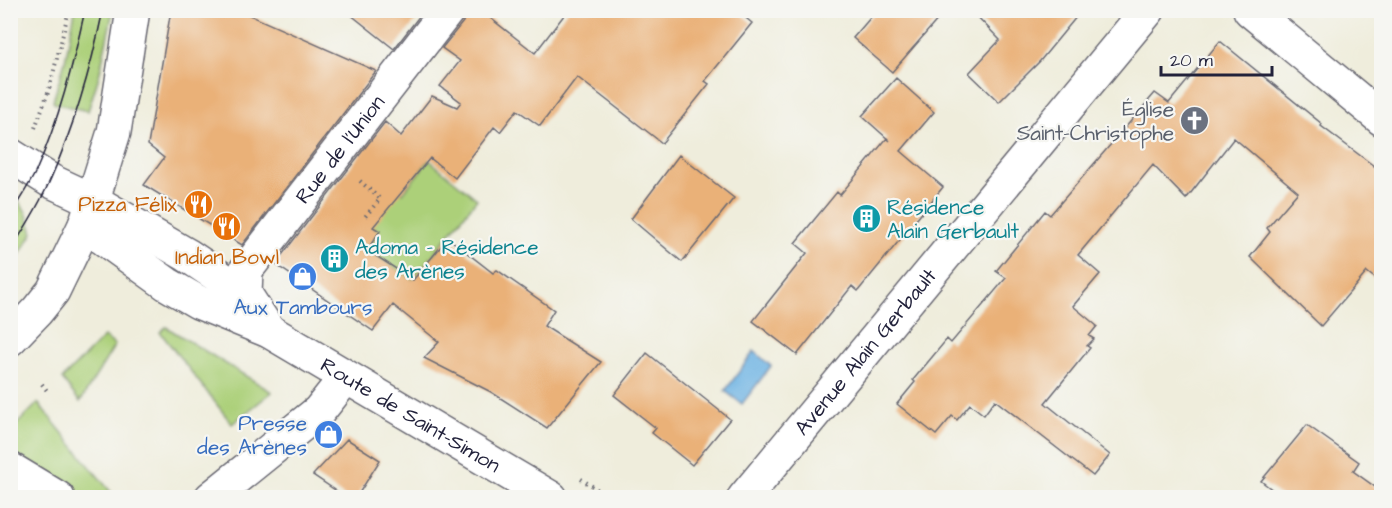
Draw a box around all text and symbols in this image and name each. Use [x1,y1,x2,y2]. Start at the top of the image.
scale bar [1161,39,1272,77]
text: 20 m [1170,48,1213,73]
street label: Rue de l'Union [289,89,392,210]
place label: Église Saint-Christophe [1017,95,1174,149]
church icon: Église Saint-Christophe [1179,105,1211,137]
restaurant icon: Pizza Félix [182,188,214,220]
place label: Pizza Félix [78,190,177,219]
place label: Résidence Alain Gerbault [887,193,1019,246]
building icon: Résidence Alain Gerbault [850,203,882,235]
restaurant icon: Indian Bowl [211,210,243,242]
place label: Adoma - Résidence des Arènes [355,233,539,286]
place label: Indian Bowl [175,243,279,272]
building icon: Adoma - Résidence des Arènes [318,243,350,275]
shop icon: Aux Tambours [287,260,319,292]
street label: Avenue Alain Gerbault [788,262,944,442]
place label: Aux Tambours [234,293,372,322]
street label: Route de Saint-Simon [315,351,506,480]
place label: Presse des Arènes [197,409,307,462]
shop icon: Presse des Arènes [312,419,344,451]

